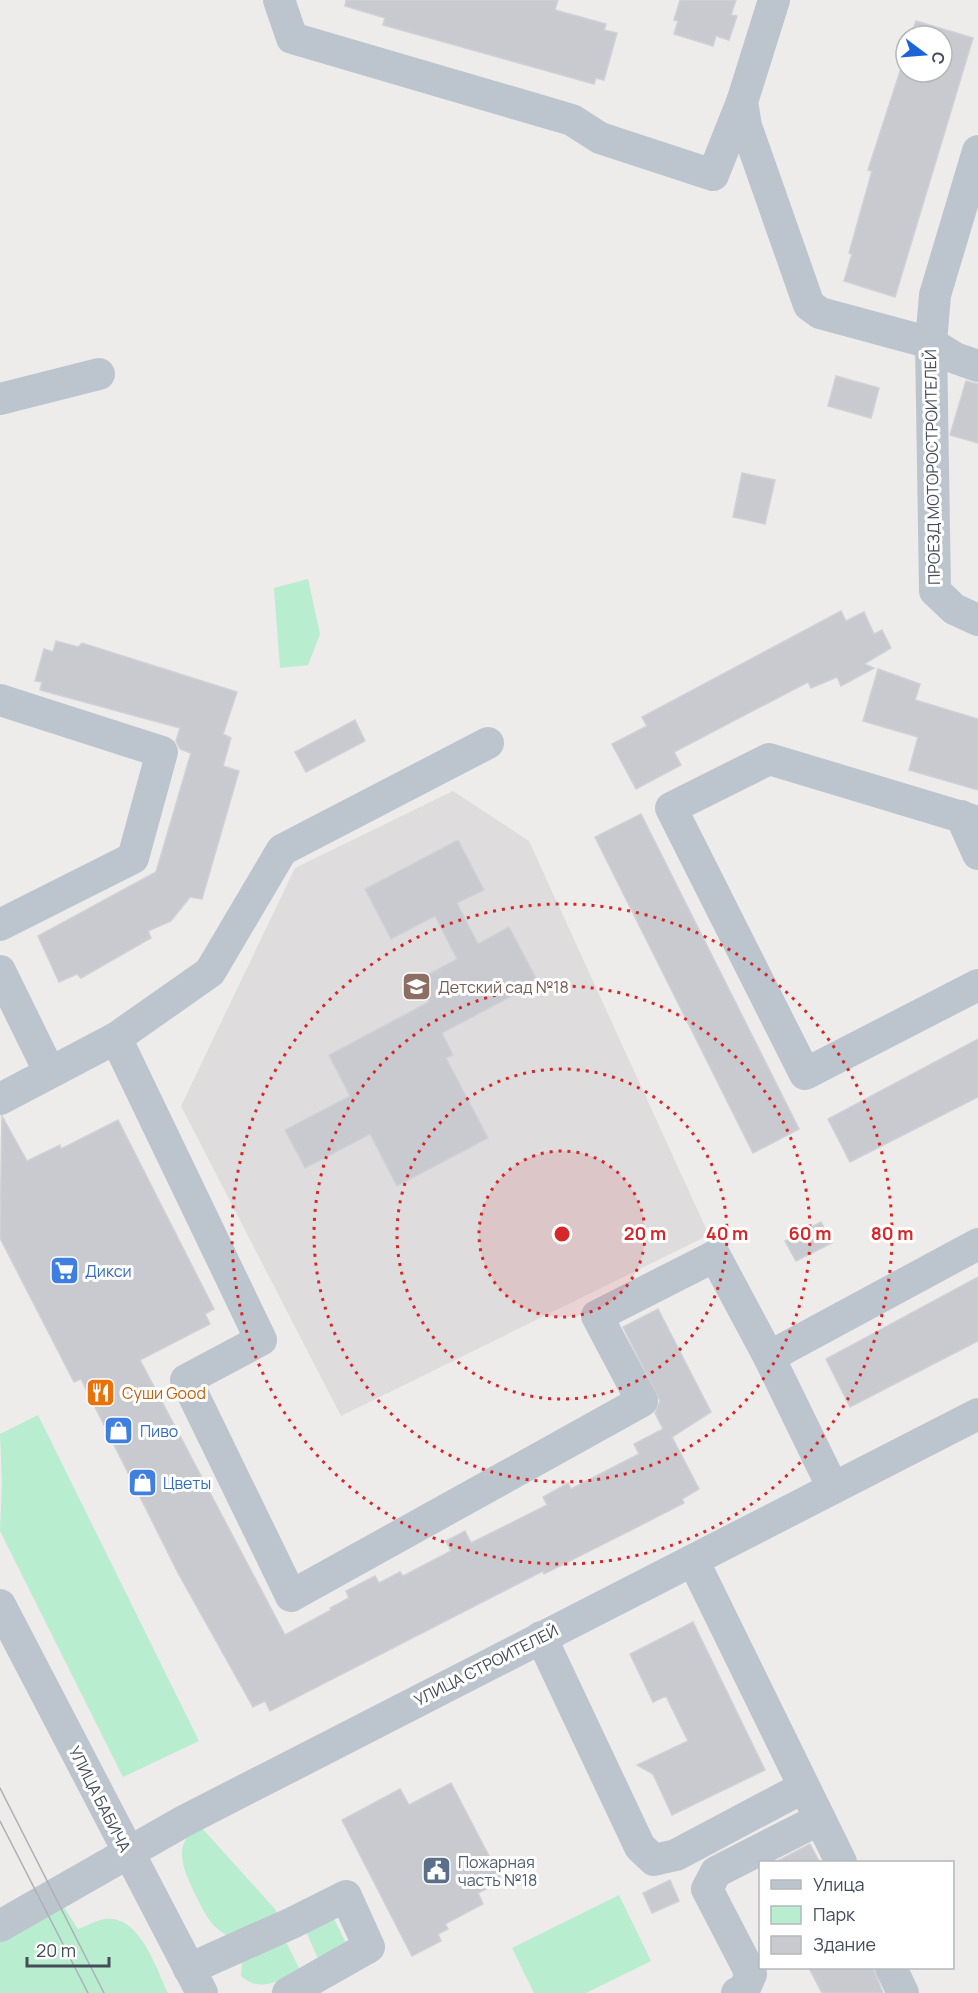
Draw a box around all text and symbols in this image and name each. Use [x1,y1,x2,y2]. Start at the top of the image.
north arrow [894,24,954,84]
text: С [926,49,951,67]
street label: ПРОЕЗД МОТОРОСТРОИТЕЛЕЙ [919,349,945,585]
school or university icon: Детский сад №18 [401,971,433,1003]
place label: Детский сад №18 [438,976,569,998]
text: 20 m [624,1221,666,1245]
text: 40 m [706,1221,748,1245]
text: 60 m [789,1221,831,1245]
text: 80 m [871,1221,913,1245]
centre of rings [552,1224,572,1244]
supermarket icon: Дикси [48,1255,80,1287]
place label: Дикси [85,1260,132,1282]
restaurant icon: Суши Good [85,1377,117,1409]
place label: Суши Good [122,1382,206,1404]
shop icon: Пиво [103,1415,135,1447]
place label: Пиво [140,1420,178,1442]
shop icon: Цветы [126,1467,158,1499]
place label: Цветы [163,1472,211,1494]
street label: УЛИЦА СТРОИТЕЛЕЙ [410,1619,562,1711]
street label: УЛИЦА БАБИЧА [64,1742,136,1856]
place label: Пожарная часть №18 [458,1851,537,1891]
public building icon: Пожарная часть №18 [421,1855,453,1887]
legend [759,1861,954,1969]
text: Улица [813,1872,865,1896]
text: Парк [813,1902,856,1926]
scale bar [27,1930,110,1968]
text: Здание [813,1932,876,1956]
text: 20 m [36,1938,76,1962]

